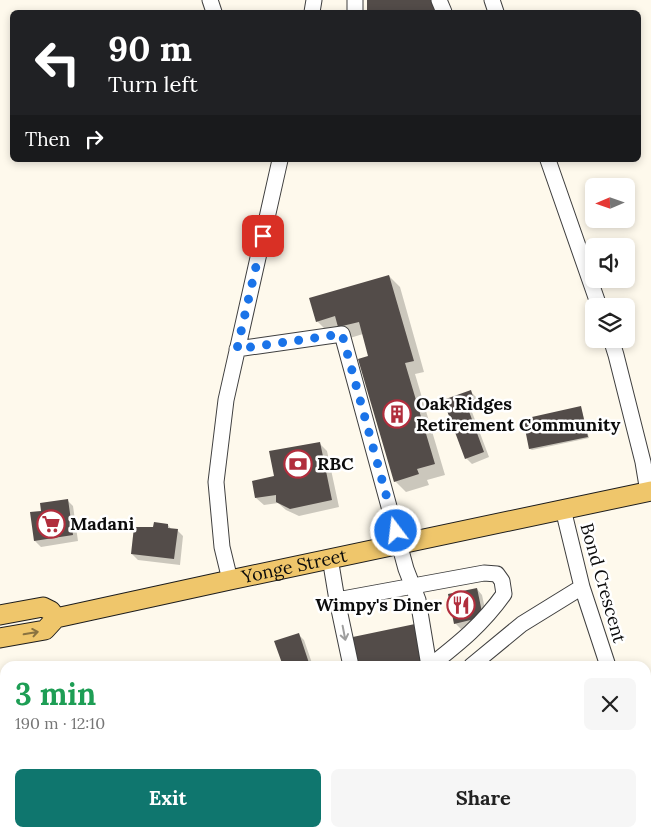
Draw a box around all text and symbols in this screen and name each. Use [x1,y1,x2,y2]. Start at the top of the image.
text: 90 m [108,26,192,71]
icon: left [25,30,90,95]
text: Turn left [108,70,198,98]
icon: right [80,125,108,153]
text: Then [25,127,70,151]
north arrow [585,178,635,228]
map controls [585,178,635,348]
pin [242,215,284,257]
icon: arrive [249,222,277,250]
button: sound [585,238,635,288]
button: layers [585,298,635,348]
place label: Oak Ridges Retirement Community [416,392,621,436]
building icon: Oak Ridges Retirement Community [382,399,412,429]
bank icon: RBC [283,449,313,479]
place label: RBC [317,452,354,475]
position arrow [369,504,421,556]
supermarket icon: Madani [36,509,66,539]
place label: Madani [70,512,134,535]
street label: Bond Crescent [575,520,632,645]
street label: Yonge Street [239,544,349,588]
restaurant icon: Wimpy's Diner [446,590,476,620]
place label: Wimpy's Diner [315,593,442,616]
one-way arrow [339,625,349,641]
one-way arrow [22,627,38,637]
text: 3 min [15,675,96,713]
button: close [584,678,636,730]
text: 190 m · 12:10 [15,713,105,733]
button: Exit [15,769,321,827]
button: Share [331,769,636,827]

